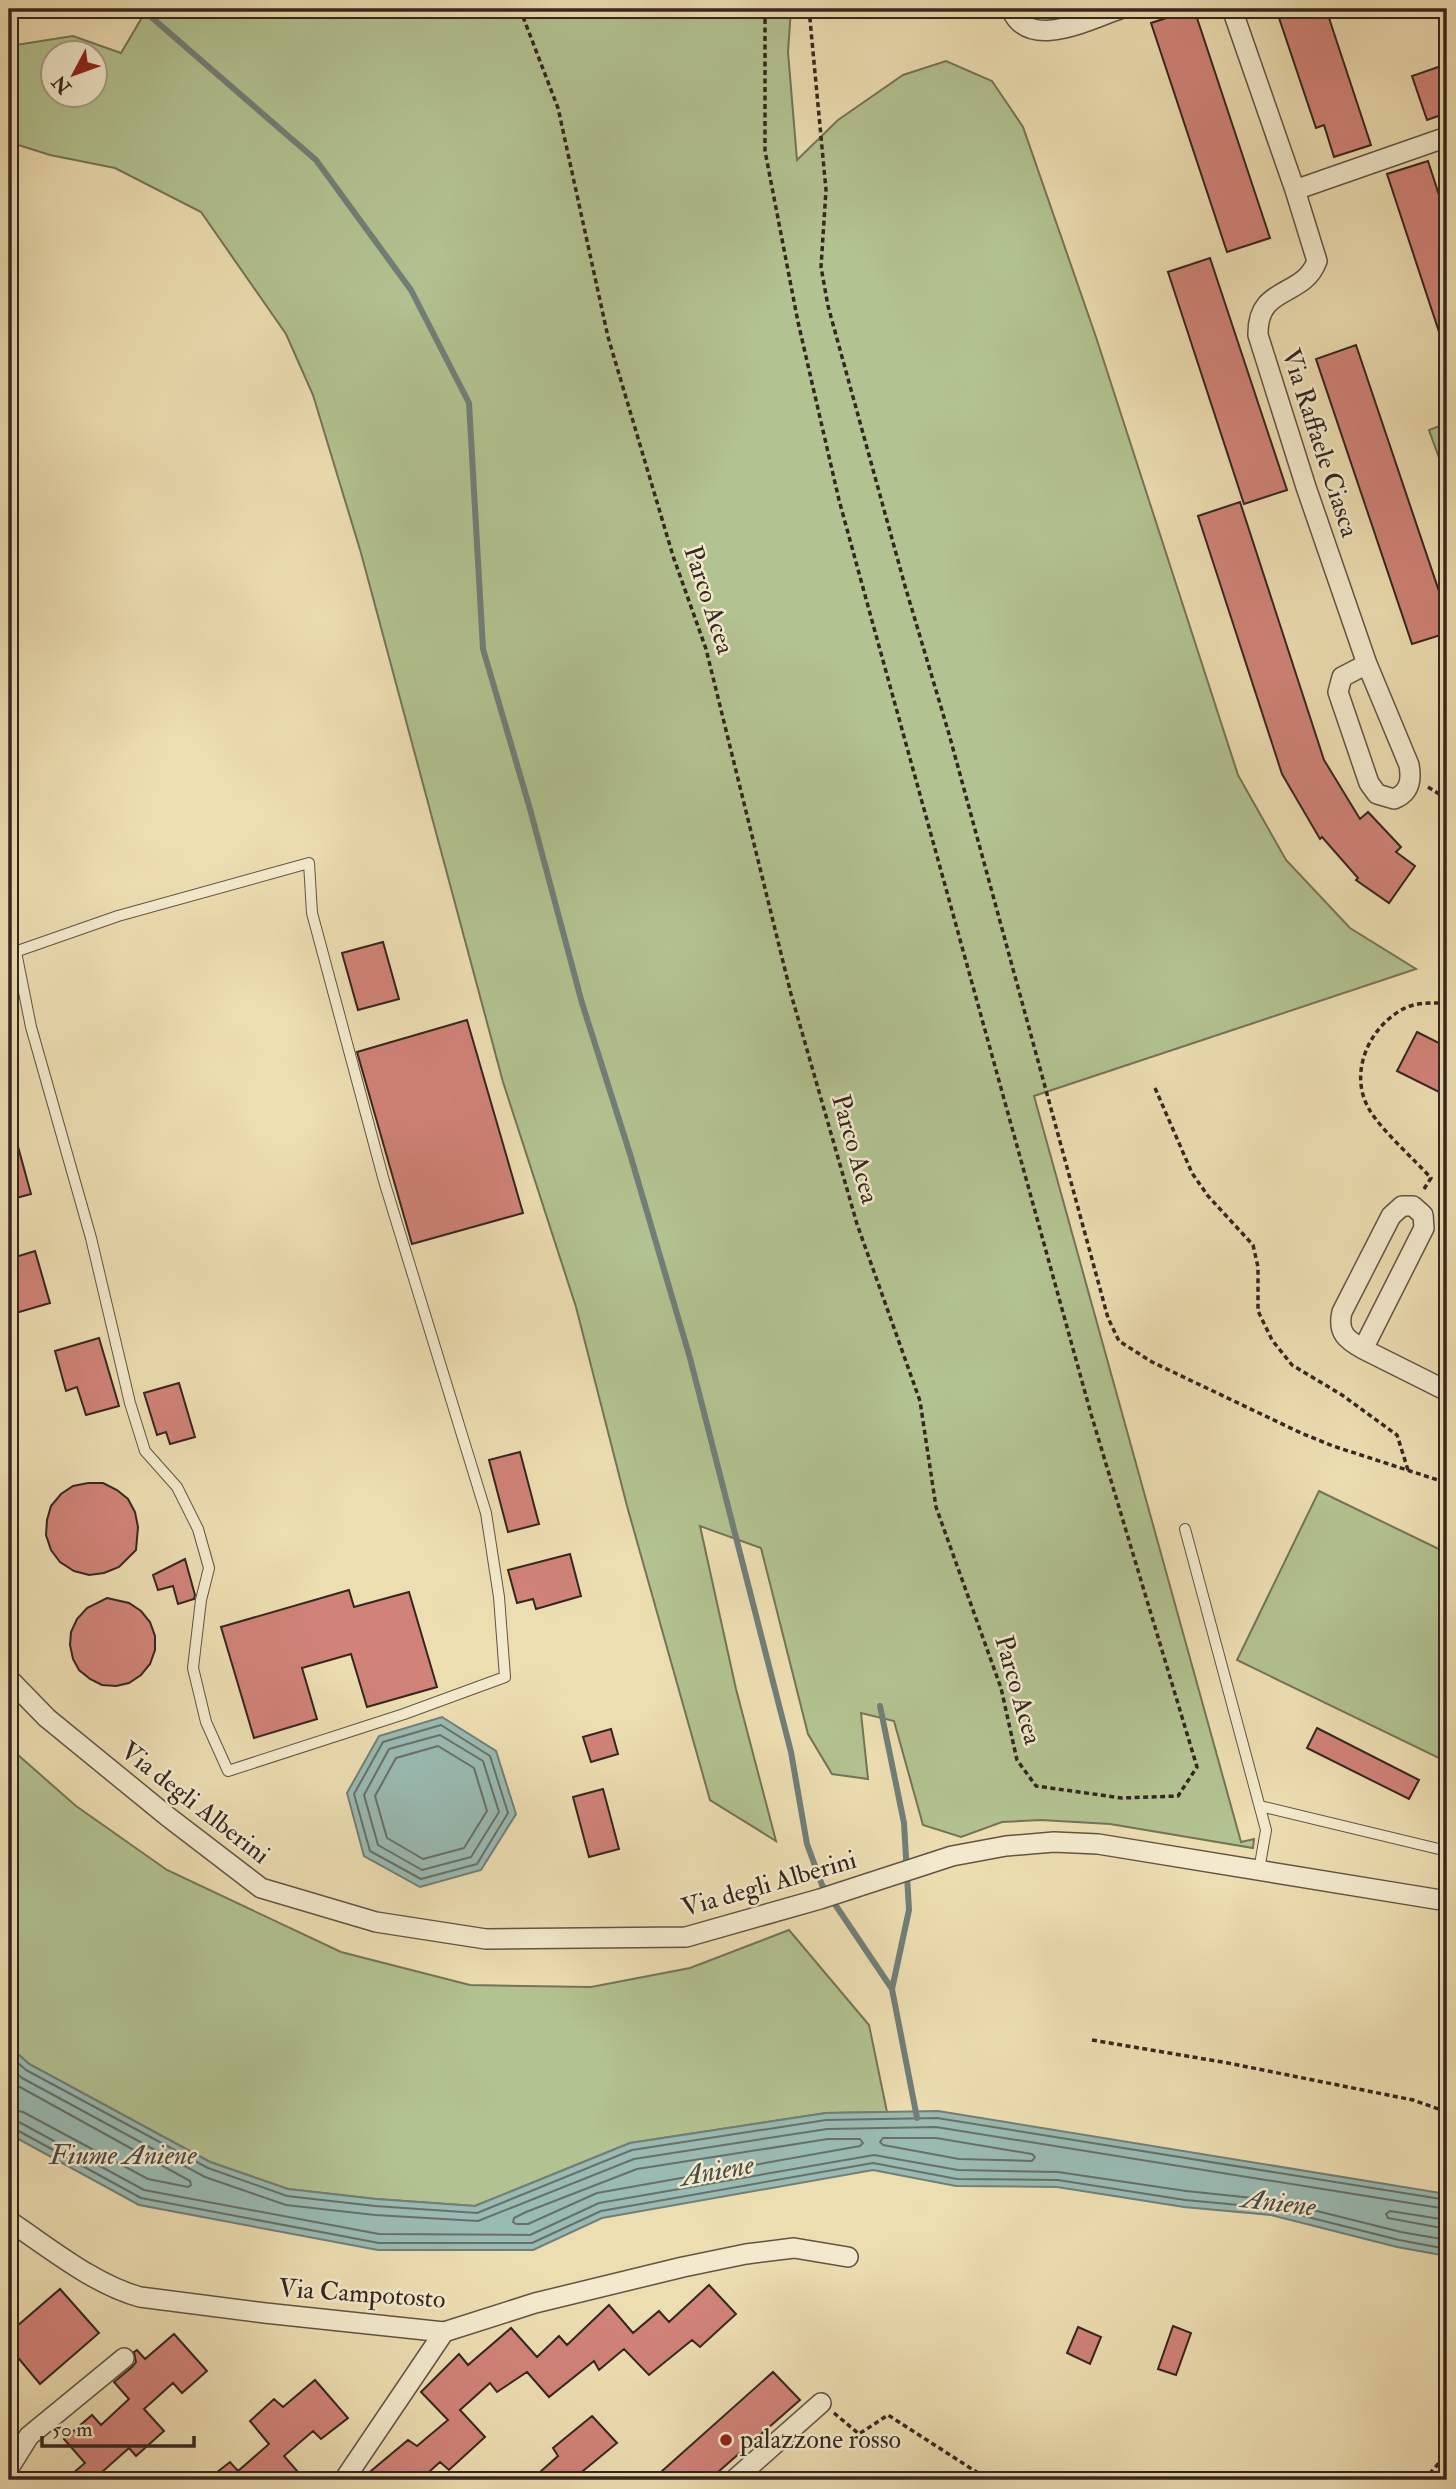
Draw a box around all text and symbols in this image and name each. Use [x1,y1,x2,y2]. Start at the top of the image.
north arrow [38,38,108,108]
text: N [47,69,77,100]
street label: Via Raffaele Ciasca [1274,345,1366,542]
street label: Parco Acea [677,542,742,658]
street label: Parco Acea [824,1091,886,1207]
street label: Parco Acea [987,1632,1049,1748]
street label: Via degli Alberini [114,1735,276,1871]
street label: Via degli Alberini [678,1844,860,1924]
water label: Fiume Aniene [47,2138,197,2173]
water label: Aniene [675,2147,757,2195]
water label: Aniene [1237,2181,1318,2225]
street label: Via Campotosto [277,2272,447,2317]
scale bar [42,2405,194,2449]
text: 50 m [52,2416,93,2443]
place label: palazzone rosso [739,2424,901,2457]
marker: palazzone rosso [718,2432,734,2448]

